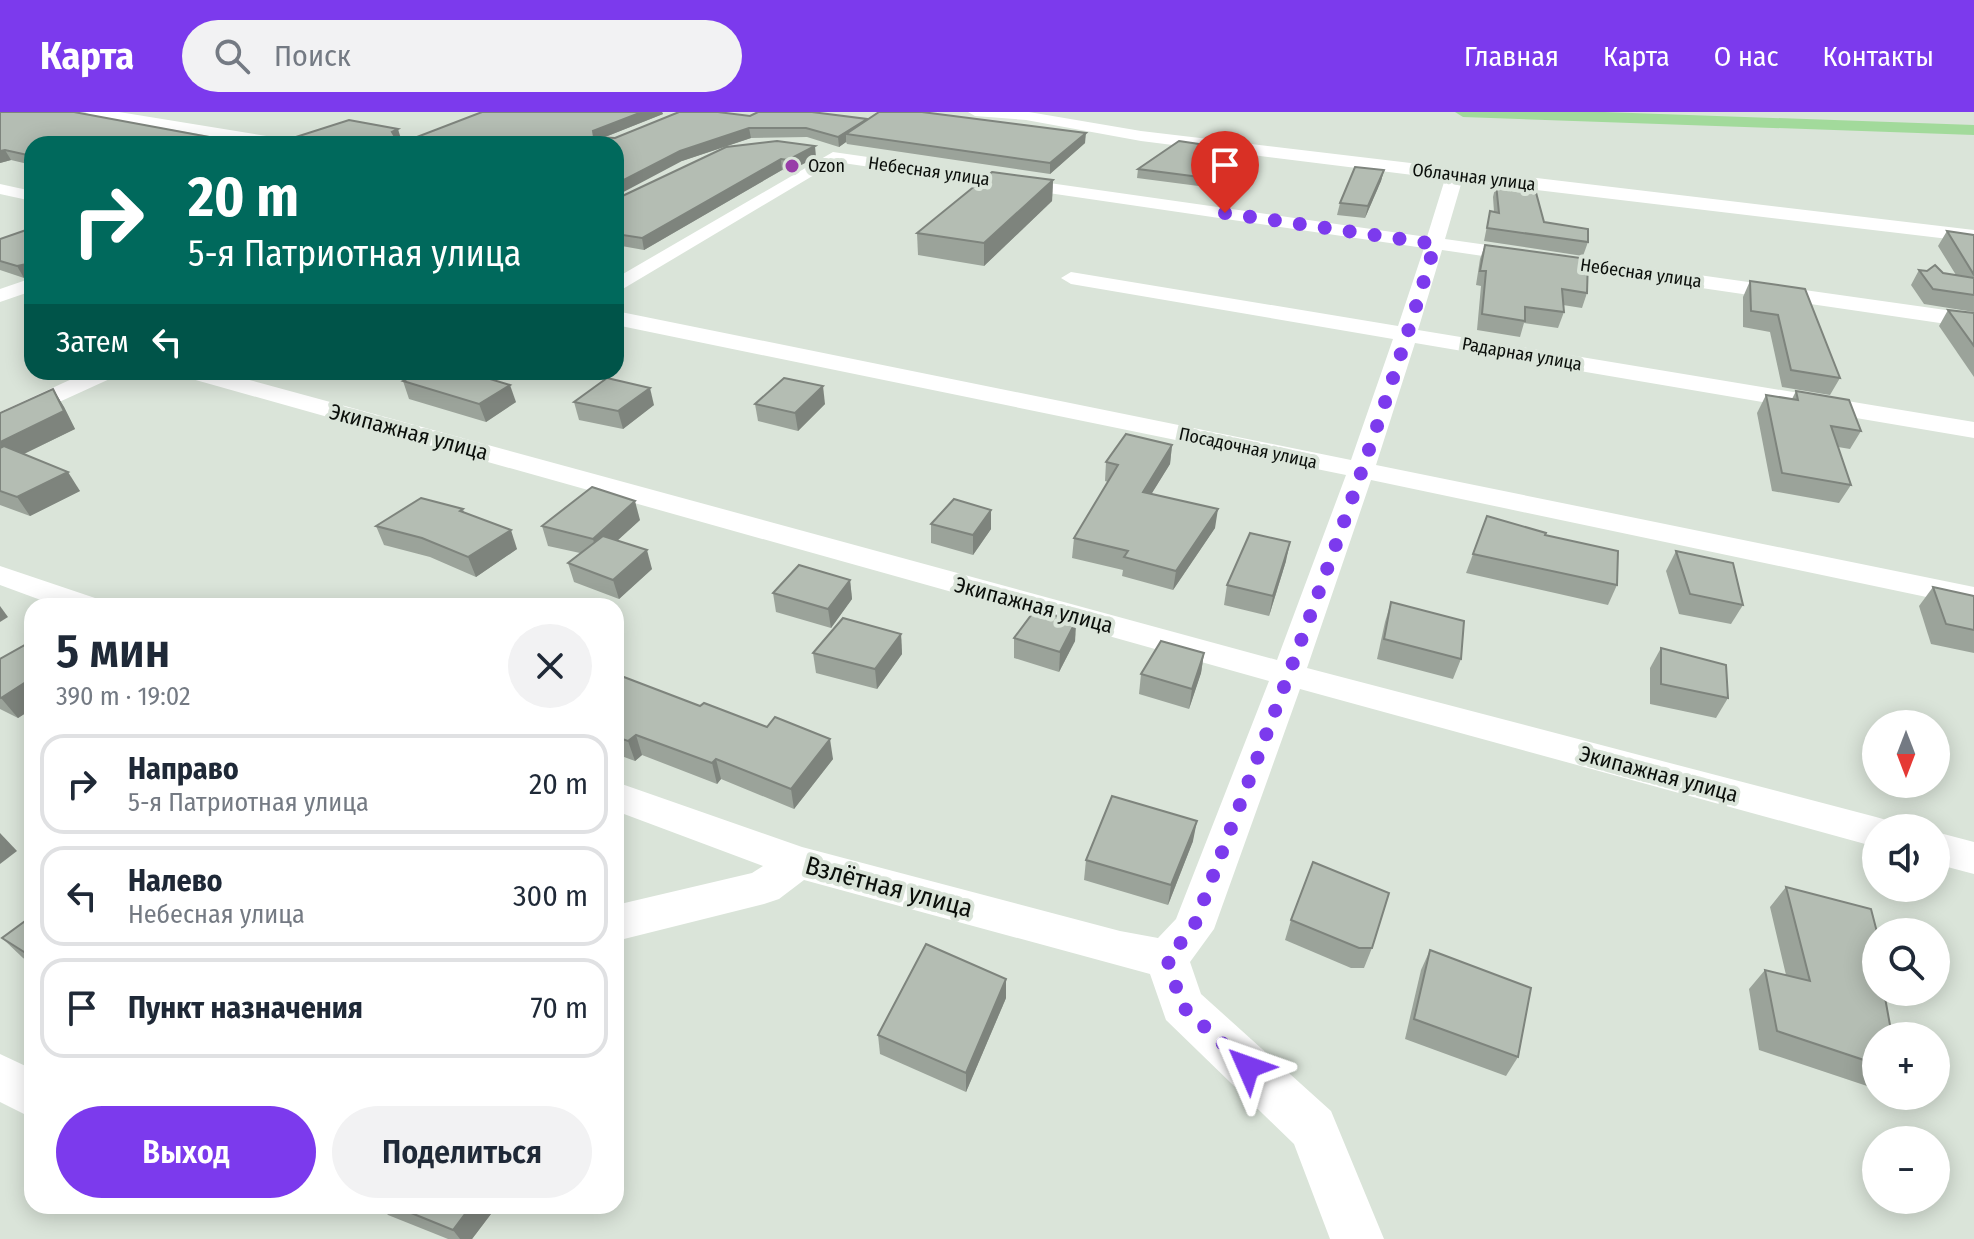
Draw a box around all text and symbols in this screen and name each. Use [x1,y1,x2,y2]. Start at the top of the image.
search box [182,20,742,92]
text: Карта [40,33,134,79]
icon: search [210,34,254,78]
text: Поиск [274,38,351,74]
text: Главная [1464,40,1559,73]
text: Карта [1603,40,1670,73]
text: О нас [1714,40,1779,73]
text: Контакты [1823,40,1934,73]
pin [1191,131,1259,213]
icon: arrive [1203,143,1247,187]
street label: Небесная улица [867,152,991,190]
place label: Ozon [808,155,845,177]
marker: Ozon [783,157,801,175]
street label: Облачная улица [1411,159,1537,196]
text: 20 m [188,164,299,231]
icon: right [56,168,160,272]
text: 5-я Патриотная улица [188,232,521,276]
street label: Небесная улица [1579,254,1703,292]
icon: left [145,320,189,364]
text: Затем [56,324,129,360]
street label: Радарная улица [1460,333,1584,375]
street label: Экипажная улица [327,398,491,466]
street label: Посадочная улица [1177,423,1319,473]
street label: Экипажная улица [952,571,1116,639]
text: 5 мин [56,622,170,680]
button: close [508,624,592,708]
text: 390 m · 19:02 [56,681,190,712]
north arrow [1862,710,1950,798]
map controls [1862,710,1950,1214]
street label: Экипажная улица [1577,740,1741,808]
text: Направо [128,751,239,787]
icon: right [60,762,104,806]
text: 20 m [529,766,588,802]
text: 5-я Патриотная улица [128,787,369,818]
button: sound [1862,814,1950,902]
street label: Взлётная улица [802,850,976,924]
text: Налево [128,863,223,899]
icon: left [60,874,104,918]
text: 300 m [513,878,588,914]
text: Небесная улица [128,899,305,930]
button: search [1862,918,1950,1006]
icon: arrive [60,986,104,1030]
text: Пункт назначения [128,990,363,1026]
text: 70 m [530,990,588,1026]
button: + [1862,1022,1950,1110]
position arrow [1206,1025,1290,1109]
button: Выход [56,1106,316,1198]
button: Поделиться [332,1106,592,1198]
button: − [1862,1126,1950,1214]

